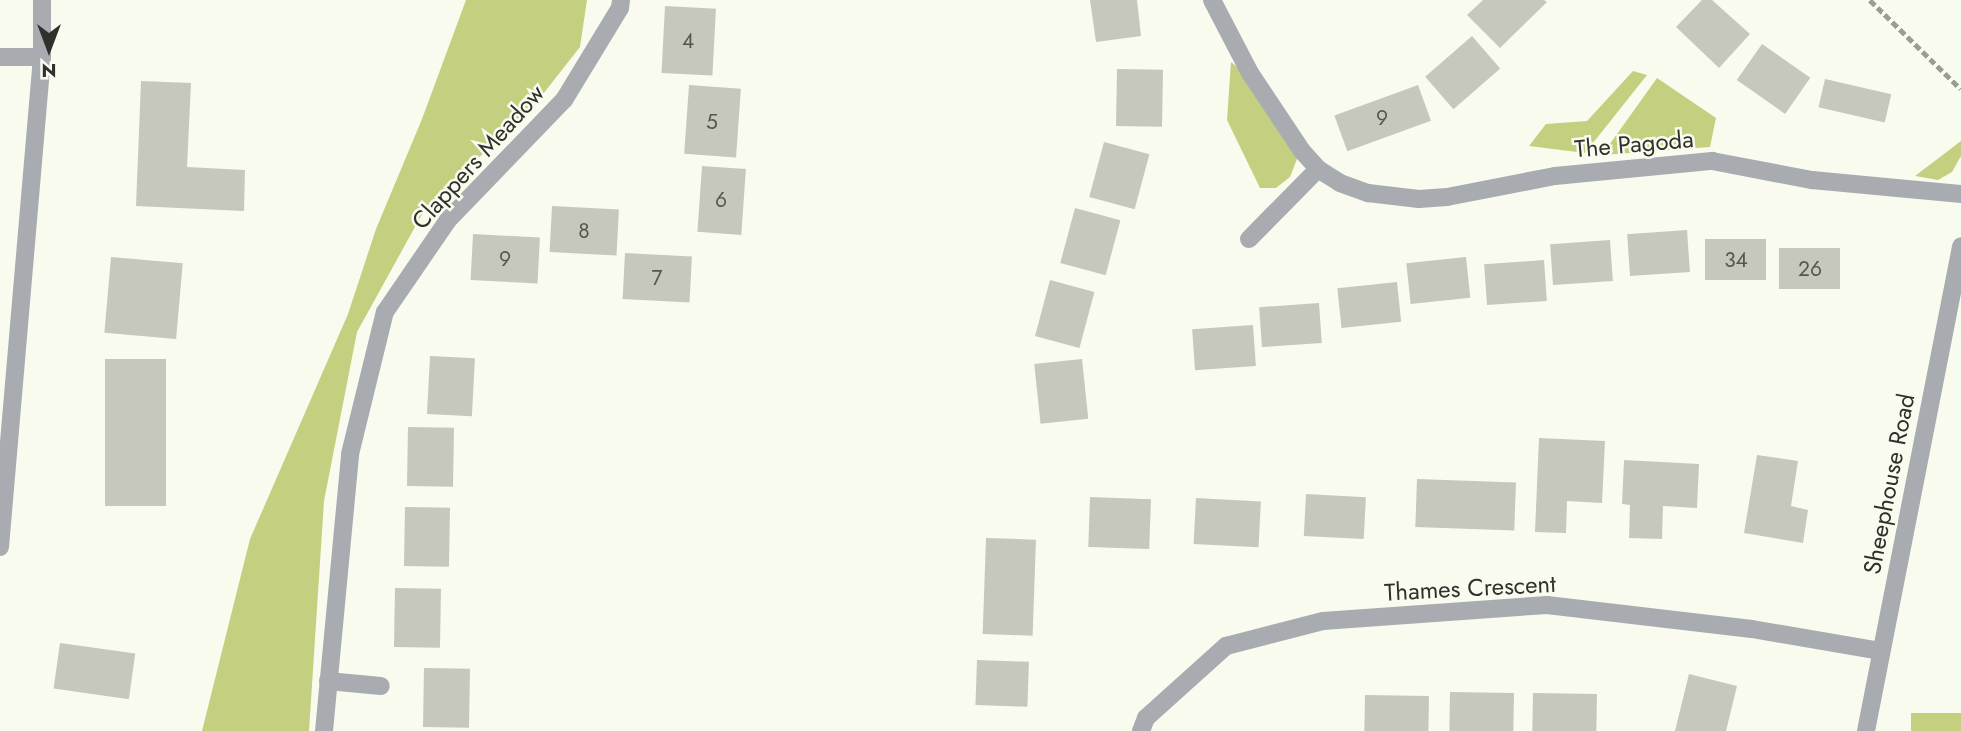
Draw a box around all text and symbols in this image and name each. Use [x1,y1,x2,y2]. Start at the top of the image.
north arrow [14,14,84,84]
house number: 4 [682,28,694,54]
text: N [41,57,57,84]
street label: Clappers Meadow [406,79,550,235]
house number: 9 [1376,105,1388,131]
house number: 5 [706,109,718,135]
street label: The Pagoda [1573,124,1695,164]
house number: 6 [715,187,727,213]
house number: 8 [578,218,590,244]
house number: 9 [499,246,511,272]
house number: 34 [1724,247,1748,273]
house number: 26 [1798,256,1822,282]
house number: 7 [651,265,663,291]
street label: Sheephouse Road [1857,391,1921,577]
street label: Thames Crescent [1383,569,1557,607]

